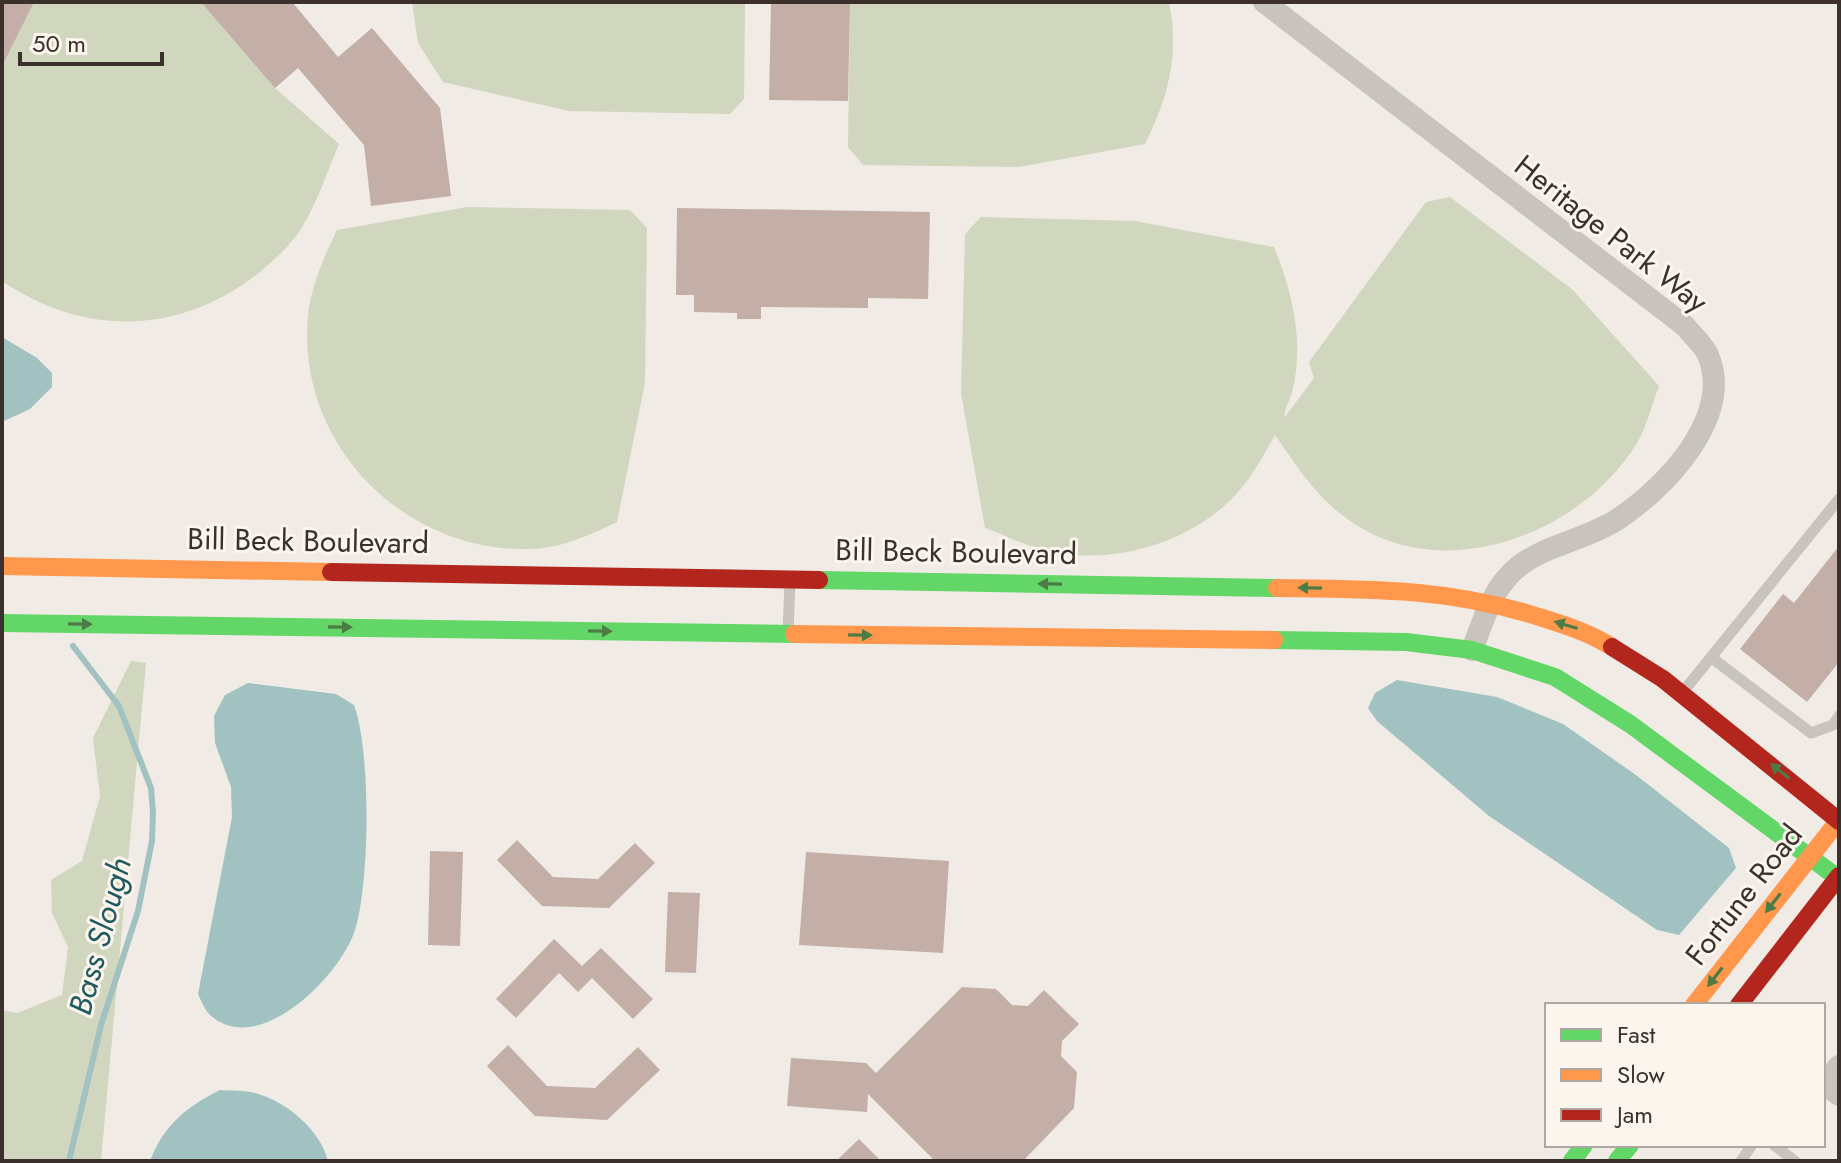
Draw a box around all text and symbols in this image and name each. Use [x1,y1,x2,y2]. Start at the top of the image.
scale bar [20,16,162,66]
text: 50 m [32,26,86,61]
street label: Heritage Park Way [1506,144,1718,323]
street label: Bill Beck Boulevard [187,517,429,564]
street label: Bill Beck Boulevard [835,528,1077,575]
one-way arrow [1037,578,1062,590]
one-way arrow [1297,582,1322,595]
one-way arrow [68,618,93,630]
one-way arrow [1553,618,1577,631]
one-way arrow [328,621,353,634]
one-way arrow [588,625,613,637]
one-way arrow [848,628,873,641]
one-way arrow [1770,763,1790,779]
street label: Fortune Road [1675,815,1812,974]
water label: Bass Slough [57,852,143,1020]
one-way arrow [1765,893,1782,913]
one-way arrow [1708,967,1724,987]
legend [1545,1003,1825,1147]
text: Fast [1617,1017,1655,1052]
text: Slow [1617,1057,1665,1092]
text: Jam [1614,1097,1653,1132]

